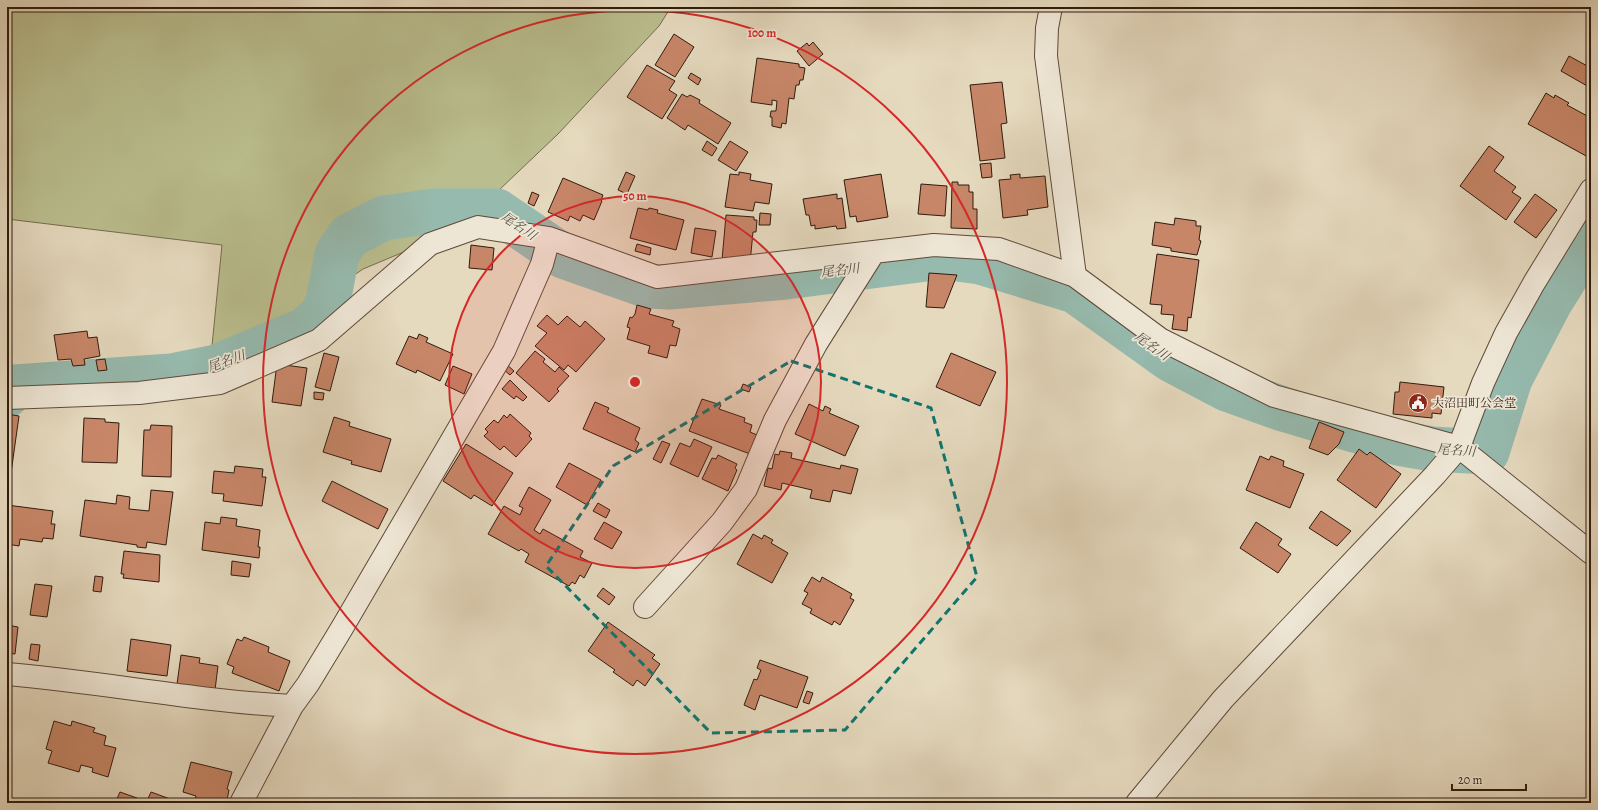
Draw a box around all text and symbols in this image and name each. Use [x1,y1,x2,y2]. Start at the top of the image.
text: 100 m [748,25,776,41]
text: 50 m [623,188,647,204]
water label: 尾名川 [498,208,542,245]
water label: 尾名川 [820,259,862,281]
water label: 尾名川 [1131,328,1174,365]
water label: 尾名川 [205,346,249,376]
centre of rings [628,375,642,389]
public building icon: 大沼田町公会堂 [1407,392,1429,414]
place label: 大沼田町公会堂 [1432,395,1516,411]
water label: 尾名川 [1436,440,1478,460]
scale bar [1452,766,1526,792]
text: 20 m [1458,772,1482,788]

